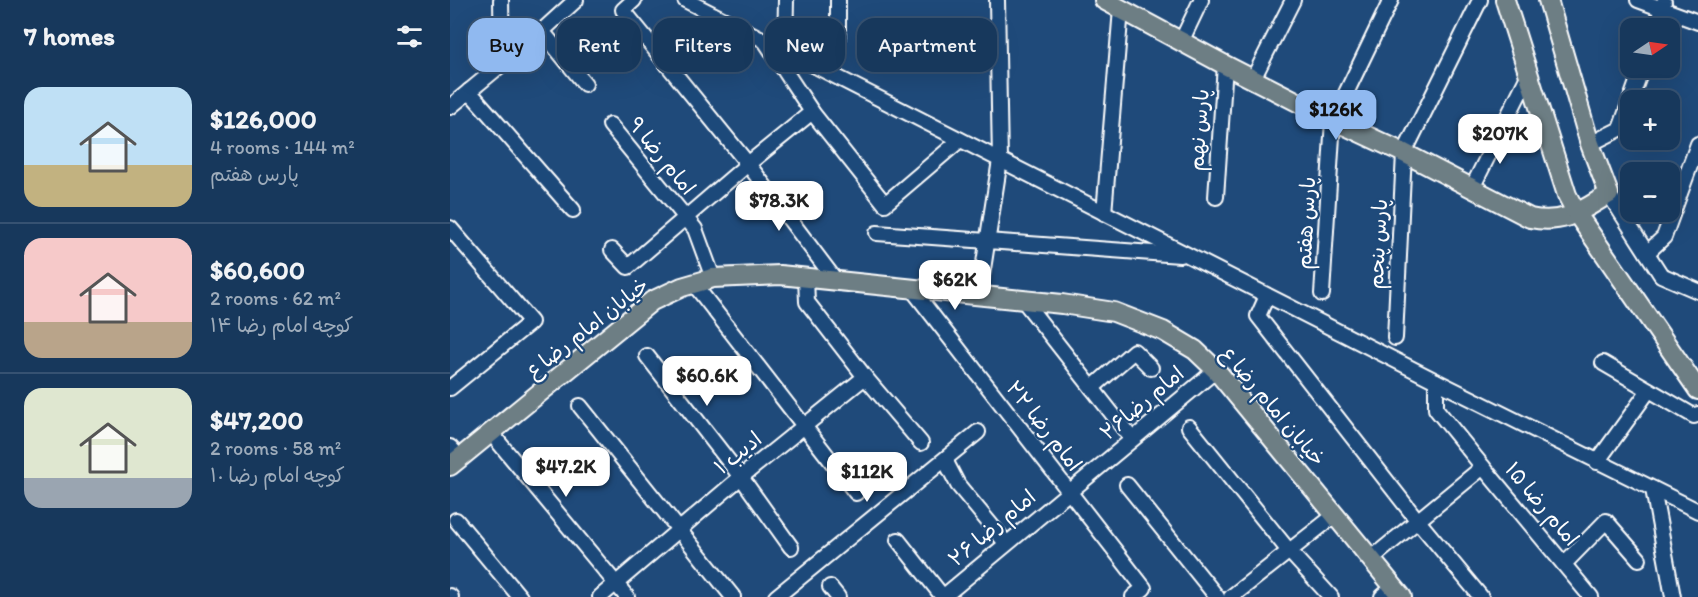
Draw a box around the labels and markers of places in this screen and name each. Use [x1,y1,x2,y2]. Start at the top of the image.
pin: $126K [1294,90,1378,141]
pin: $207K [1458,114,1542,165]
pin: $78.3K [730,181,828,232]
pin: $62K [919,260,991,311]
pin: $60.6K [658,356,756,407]
pin: $47.2K [517,447,615,498]
pin: $112K [825,452,909,503]

